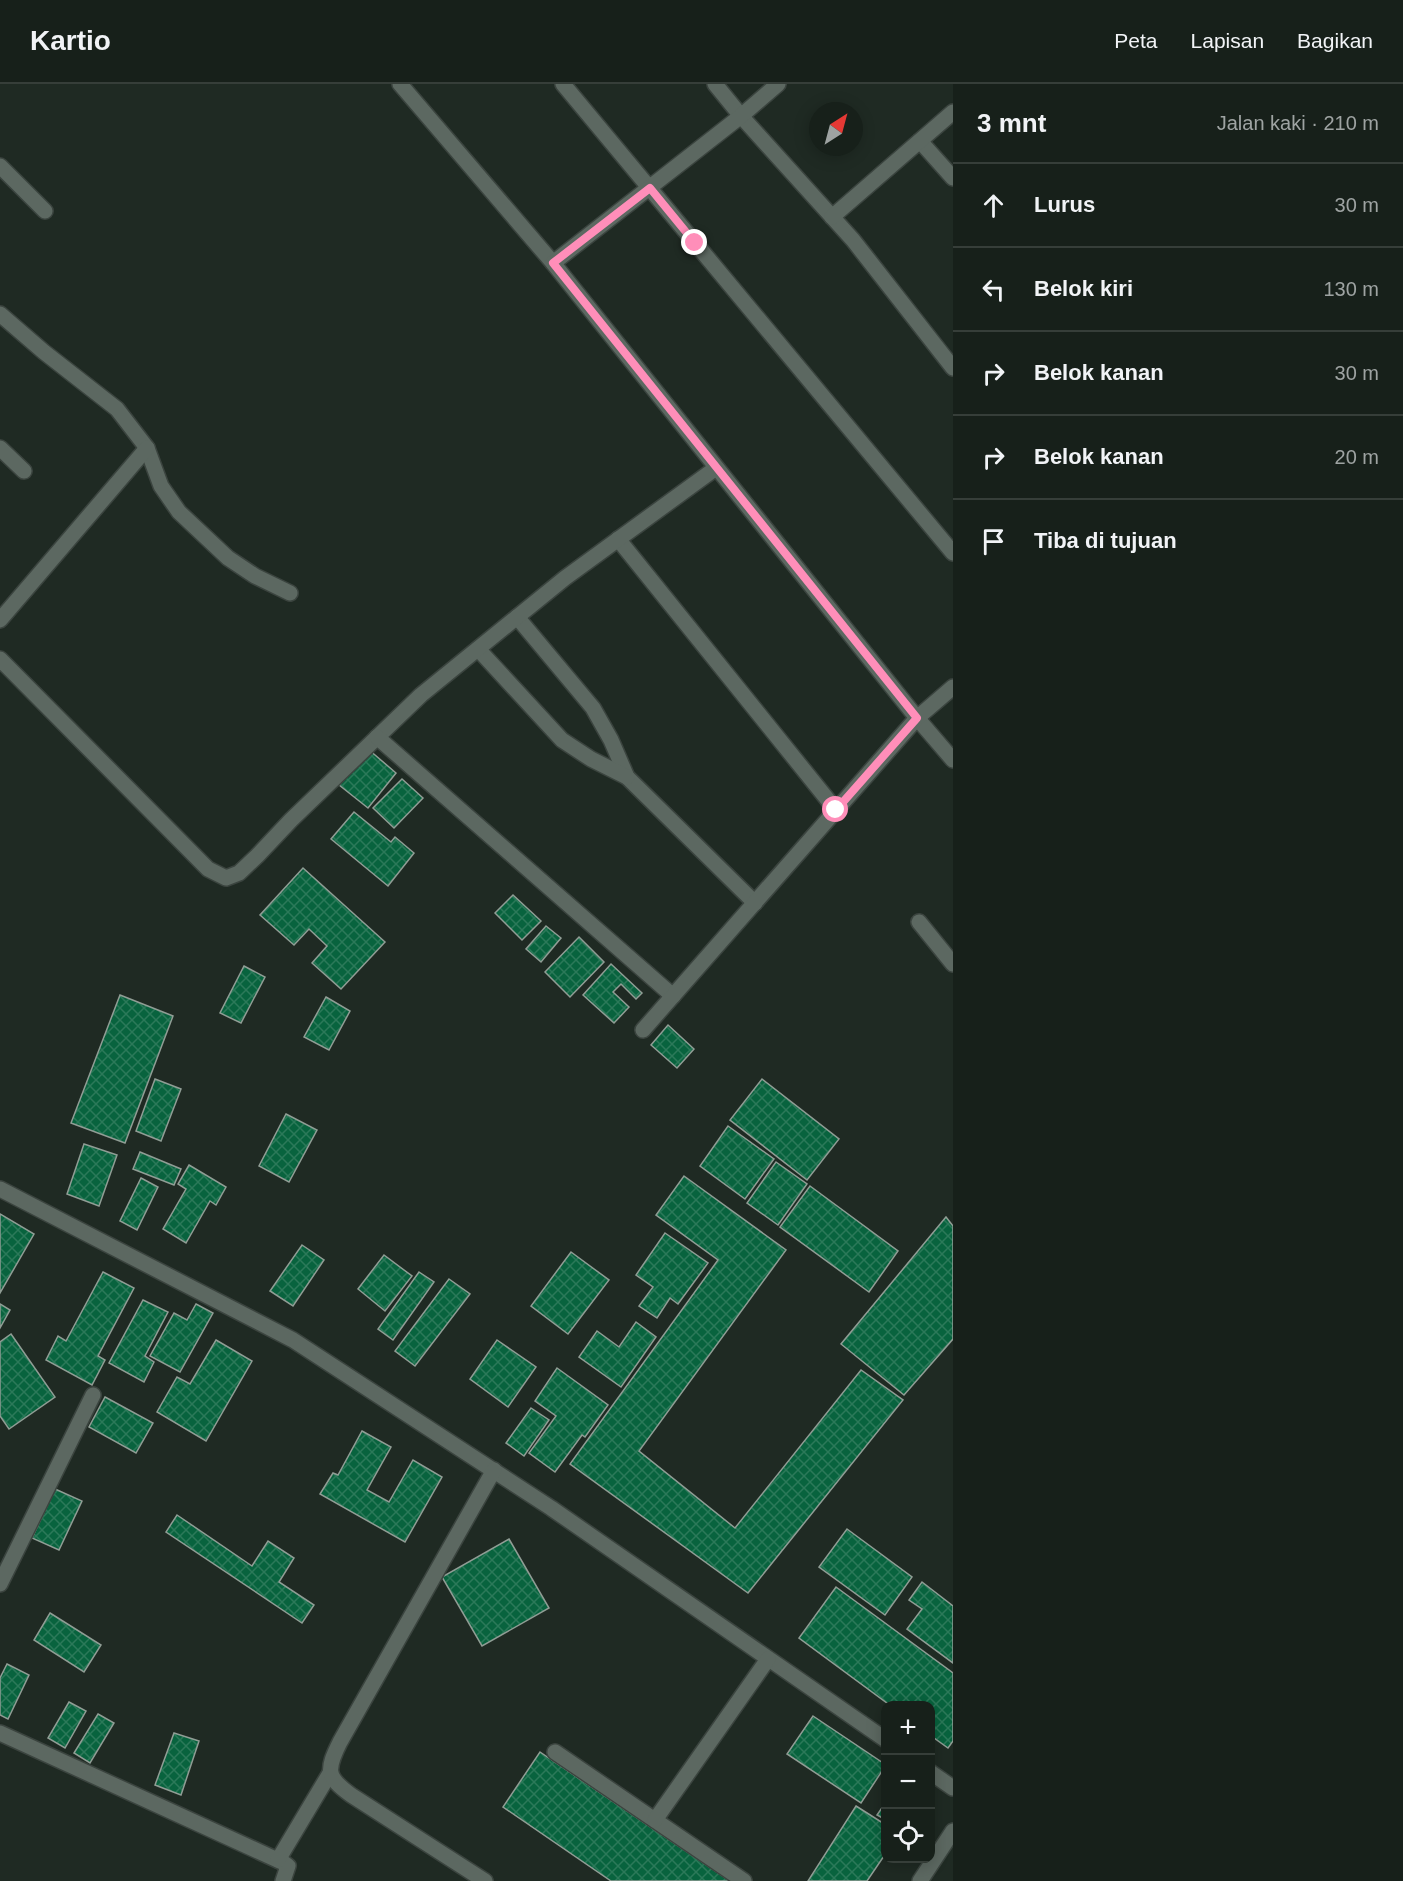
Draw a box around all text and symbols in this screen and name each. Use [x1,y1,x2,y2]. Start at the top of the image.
text: Kartio [30,25,111,56]
text: Peta [1114,29,1158,52]
text: Lapisan [1191,29,1264,52]
text: Bagikan [1297,29,1373,52]
north arrow [809,102,863,156]
text: 3 mnt [977,108,1046,138]
text: Jalan kaki · 210 m [1217,112,1379,134]
icon: ahead [977,189,1010,222]
text: Lurus [1034,192,1095,217]
text: 30 m [1335,194,1379,216]
route end [681,229,707,255]
icon: left [977,273,1010,306]
text: Belok kiri [1034,276,1133,301]
text: 130 m [1323,278,1379,300]
icon: right [977,357,1010,390]
text: Belok kanan [1034,360,1164,385]
text: 30 m [1335,362,1379,384]
icon: right [977,441,1010,474]
text: Belok kanan [1034,444,1164,469]
text: 20 m [1335,446,1379,468]
icon: arrive [977,525,1010,558]
text: Tiba di tujuan [1034,528,1177,553]
route start [822,796,848,822]
map controls [881,1701,935,1863]
button: + [881,1701,935,1755]
button: − [881,1755,935,1809]
button: locate [881,1809,935,1863]

